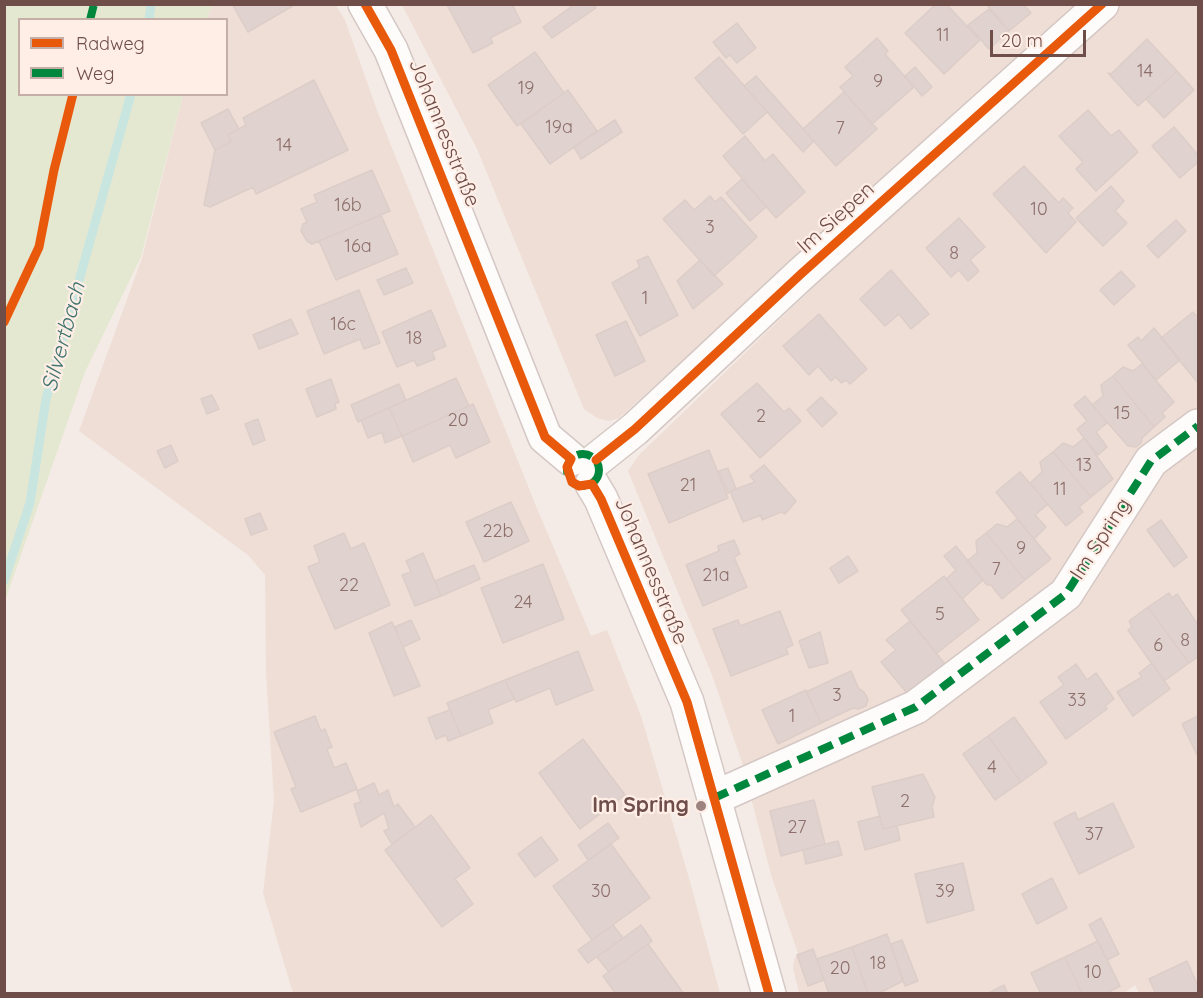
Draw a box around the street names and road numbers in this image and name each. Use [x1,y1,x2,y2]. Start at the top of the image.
street label: Johannesstraße [403,55,485,211]
street label: Im Siepen [792,177,880,259]
street label: Im Spring [1065,493,1137,585]
street label: Johannesstraße [609,494,693,648]

